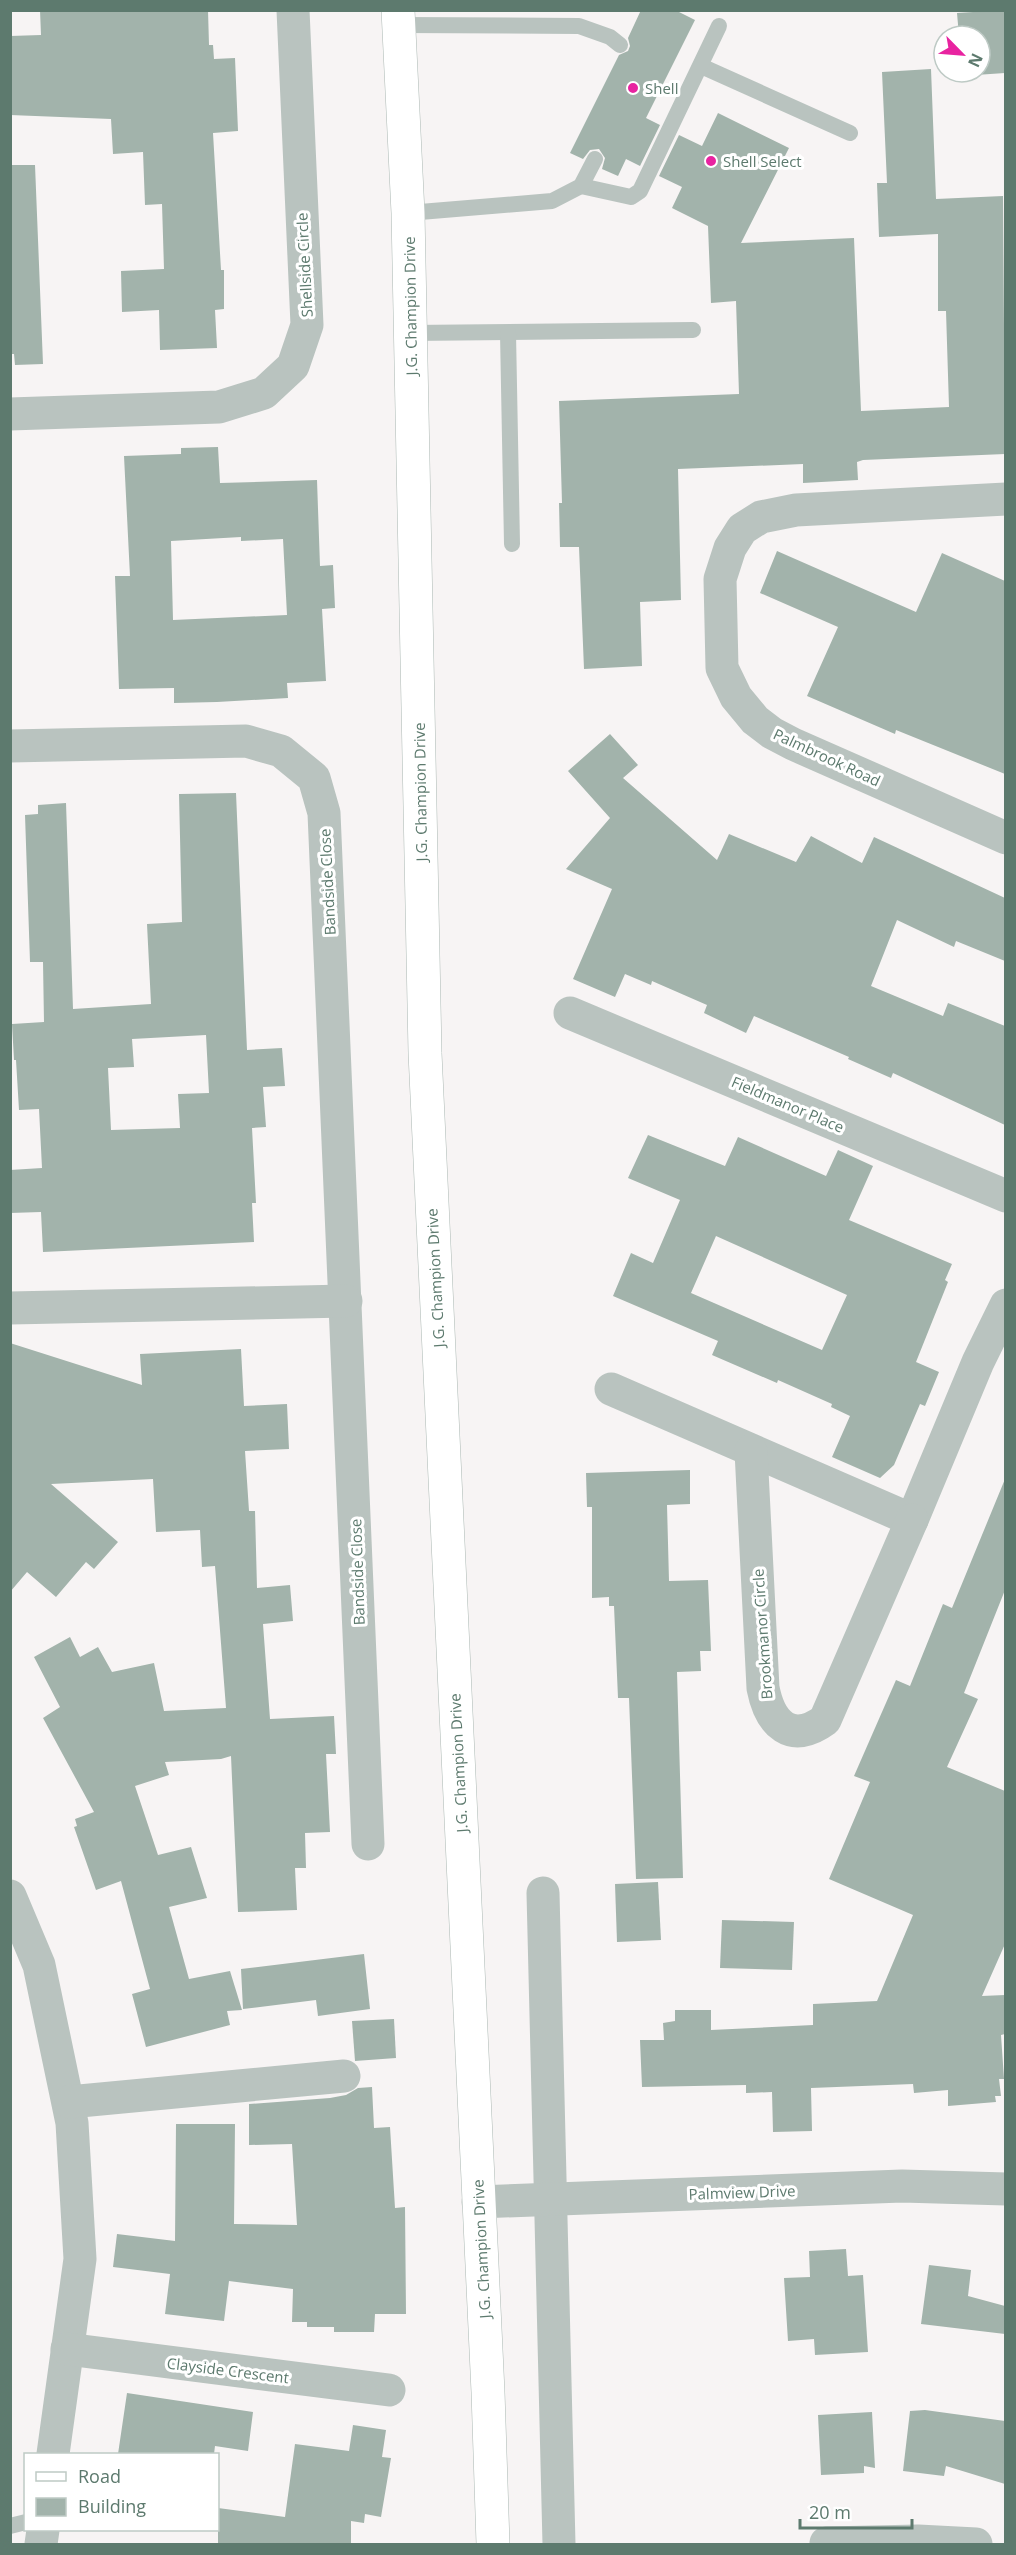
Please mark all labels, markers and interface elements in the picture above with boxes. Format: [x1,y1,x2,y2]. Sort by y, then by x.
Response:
north arrow [932,24,992,84]
text: N [963,50,988,71]
place label: Shell [645,78,678,98]
marker: Shell [626,81,640,95]
place label: Shell Select [723,151,802,171]
marker: Shell Select [704,154,718,168]
street label: Shellside Circle [291,212,317,318]
street label: J.G. Champion Drive [399,236,421,378]
street label: J.G. Champion Drive [409,722,431,864]
street label: Palmbrook Road [770,723,884,791]
street label: Bandside Close [314,828,340,936]
street label: Fieldmanor Place [729,1071,847,1137]
street label: J.G. Champion Drive [421,1208,449,1350]
street label: Bandside Close [345,1518,369,1626]
street label: Brookmanor Circle [747,1568,777,1700]
street label: J.G. Champion Drive [444,1693,472,1835]
street label: J.G. Champion Drive [467,2179,495,2321]
street label: Palmview Drive [688,2180,796,2204]
street label: Clayside Crescent [166,2353,290,2387]
legend [24,2453,219,2531]
text: Road [78,2464,121,2488]
scale bar [800,2492,912,2530]
text: Building [78,2494,146,2518]
text: 20 m [809,2500,851,2524]

